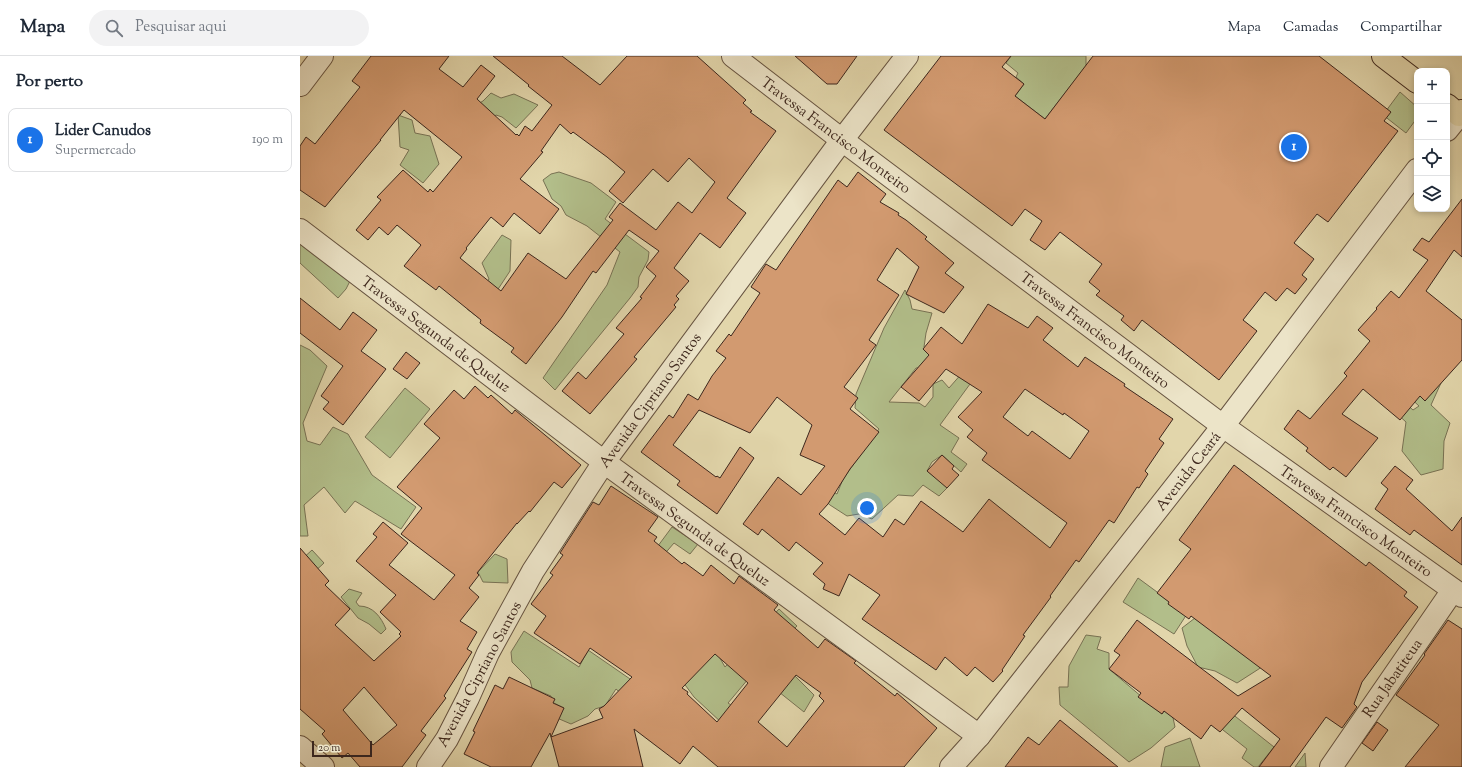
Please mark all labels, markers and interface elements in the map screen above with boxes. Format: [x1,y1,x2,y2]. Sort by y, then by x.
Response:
search box [89,10,369,46]
text: Mapa [20,14,65,41]
icon: search [103,17,125,39]
text: Pesquisar aqui [135,17,226,38]
text: Mapa [1228,18,1261,38]
text: Camadas [1283,18,1338,38]
text: Compartilhar [1360,18,1442,38]
map controls [1414,68,1450,212]
button: + [1414,68,1450,104]
text: Por perto [16,70,83,94]
street label: Travessa Francisco Monteiro [756,73,914,200]
button: − [1414,104,1450,140]
text: Lider Canudos [55,121,151,142]
text: 1 [28,131,32,149]
text: 190 m [252,131,283,149]
pin: 1 [1281,132,1307,162]
button: locate [1414,140,1450,176]
text: Supermercado [55,142,136,160]
button: layers [1414,176,1450,212]
street label: Travessa Francisco Monteiro [1015,268,1173,395]
street label: Travessa Segunda de Queluz [356,272,514,399]
street label: Avenida Cipriano Santos [595,329,708,473]
street label: Avenida Ceará [1152,428,1227,516]
street label: Travessa Francisco Monteiro [1274,461,1436,583]
street label: Travessa Segunda de Queluz [614,468,774,592]
your location [857,498,877,518]
street label: Avenida Cipriano Santos [433,598,528,751]
street label: Rua Jabatiteua [1358,635,1428,723]
scale bar [312,739,372,758]
text: 20 m [318,740,340,756]

